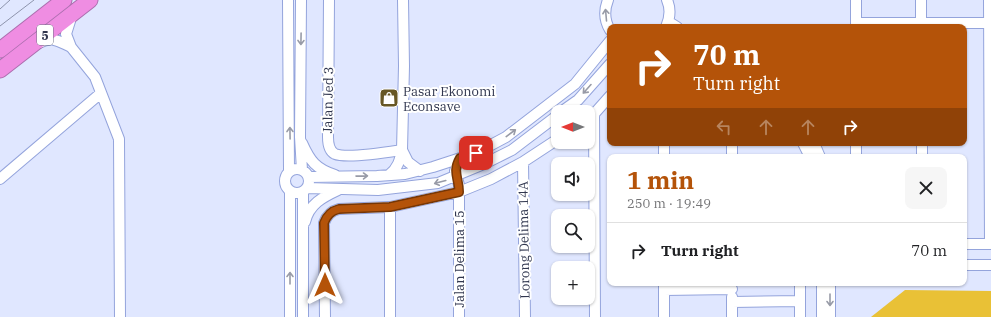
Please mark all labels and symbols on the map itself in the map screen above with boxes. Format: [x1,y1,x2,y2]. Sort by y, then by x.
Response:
one-way arrow [602,9,610,22]
road number: 5 [37,25,53,45]
one-way arrow [297,32,305,45]
street label: Jalan Jed 3 [319,66,337,134]
place label: Pasar Ekonomi Econsave [403,83,495,115]
one-way arrow [583,84,592,95]
shop icon: Pasar Ekonomi Econsave [378,87,400,109]
north arrow [551,105,595,149]
one-way arrow [286,127,293,140]
one-way arrow [506,129,517,137]
pin [459,136,493,170]
one-way arrow [355,172,368,180]
one-way arrow [434,178,447,186]
street label: Lorong Delima 14A [514,181,534,299]
street label: Jalan Delima 15 [451,210,468,308]
position arrow [304,264,346,306]
one-way arrow [286,272,294,285]
one-way arrow [826,293,834,306]

